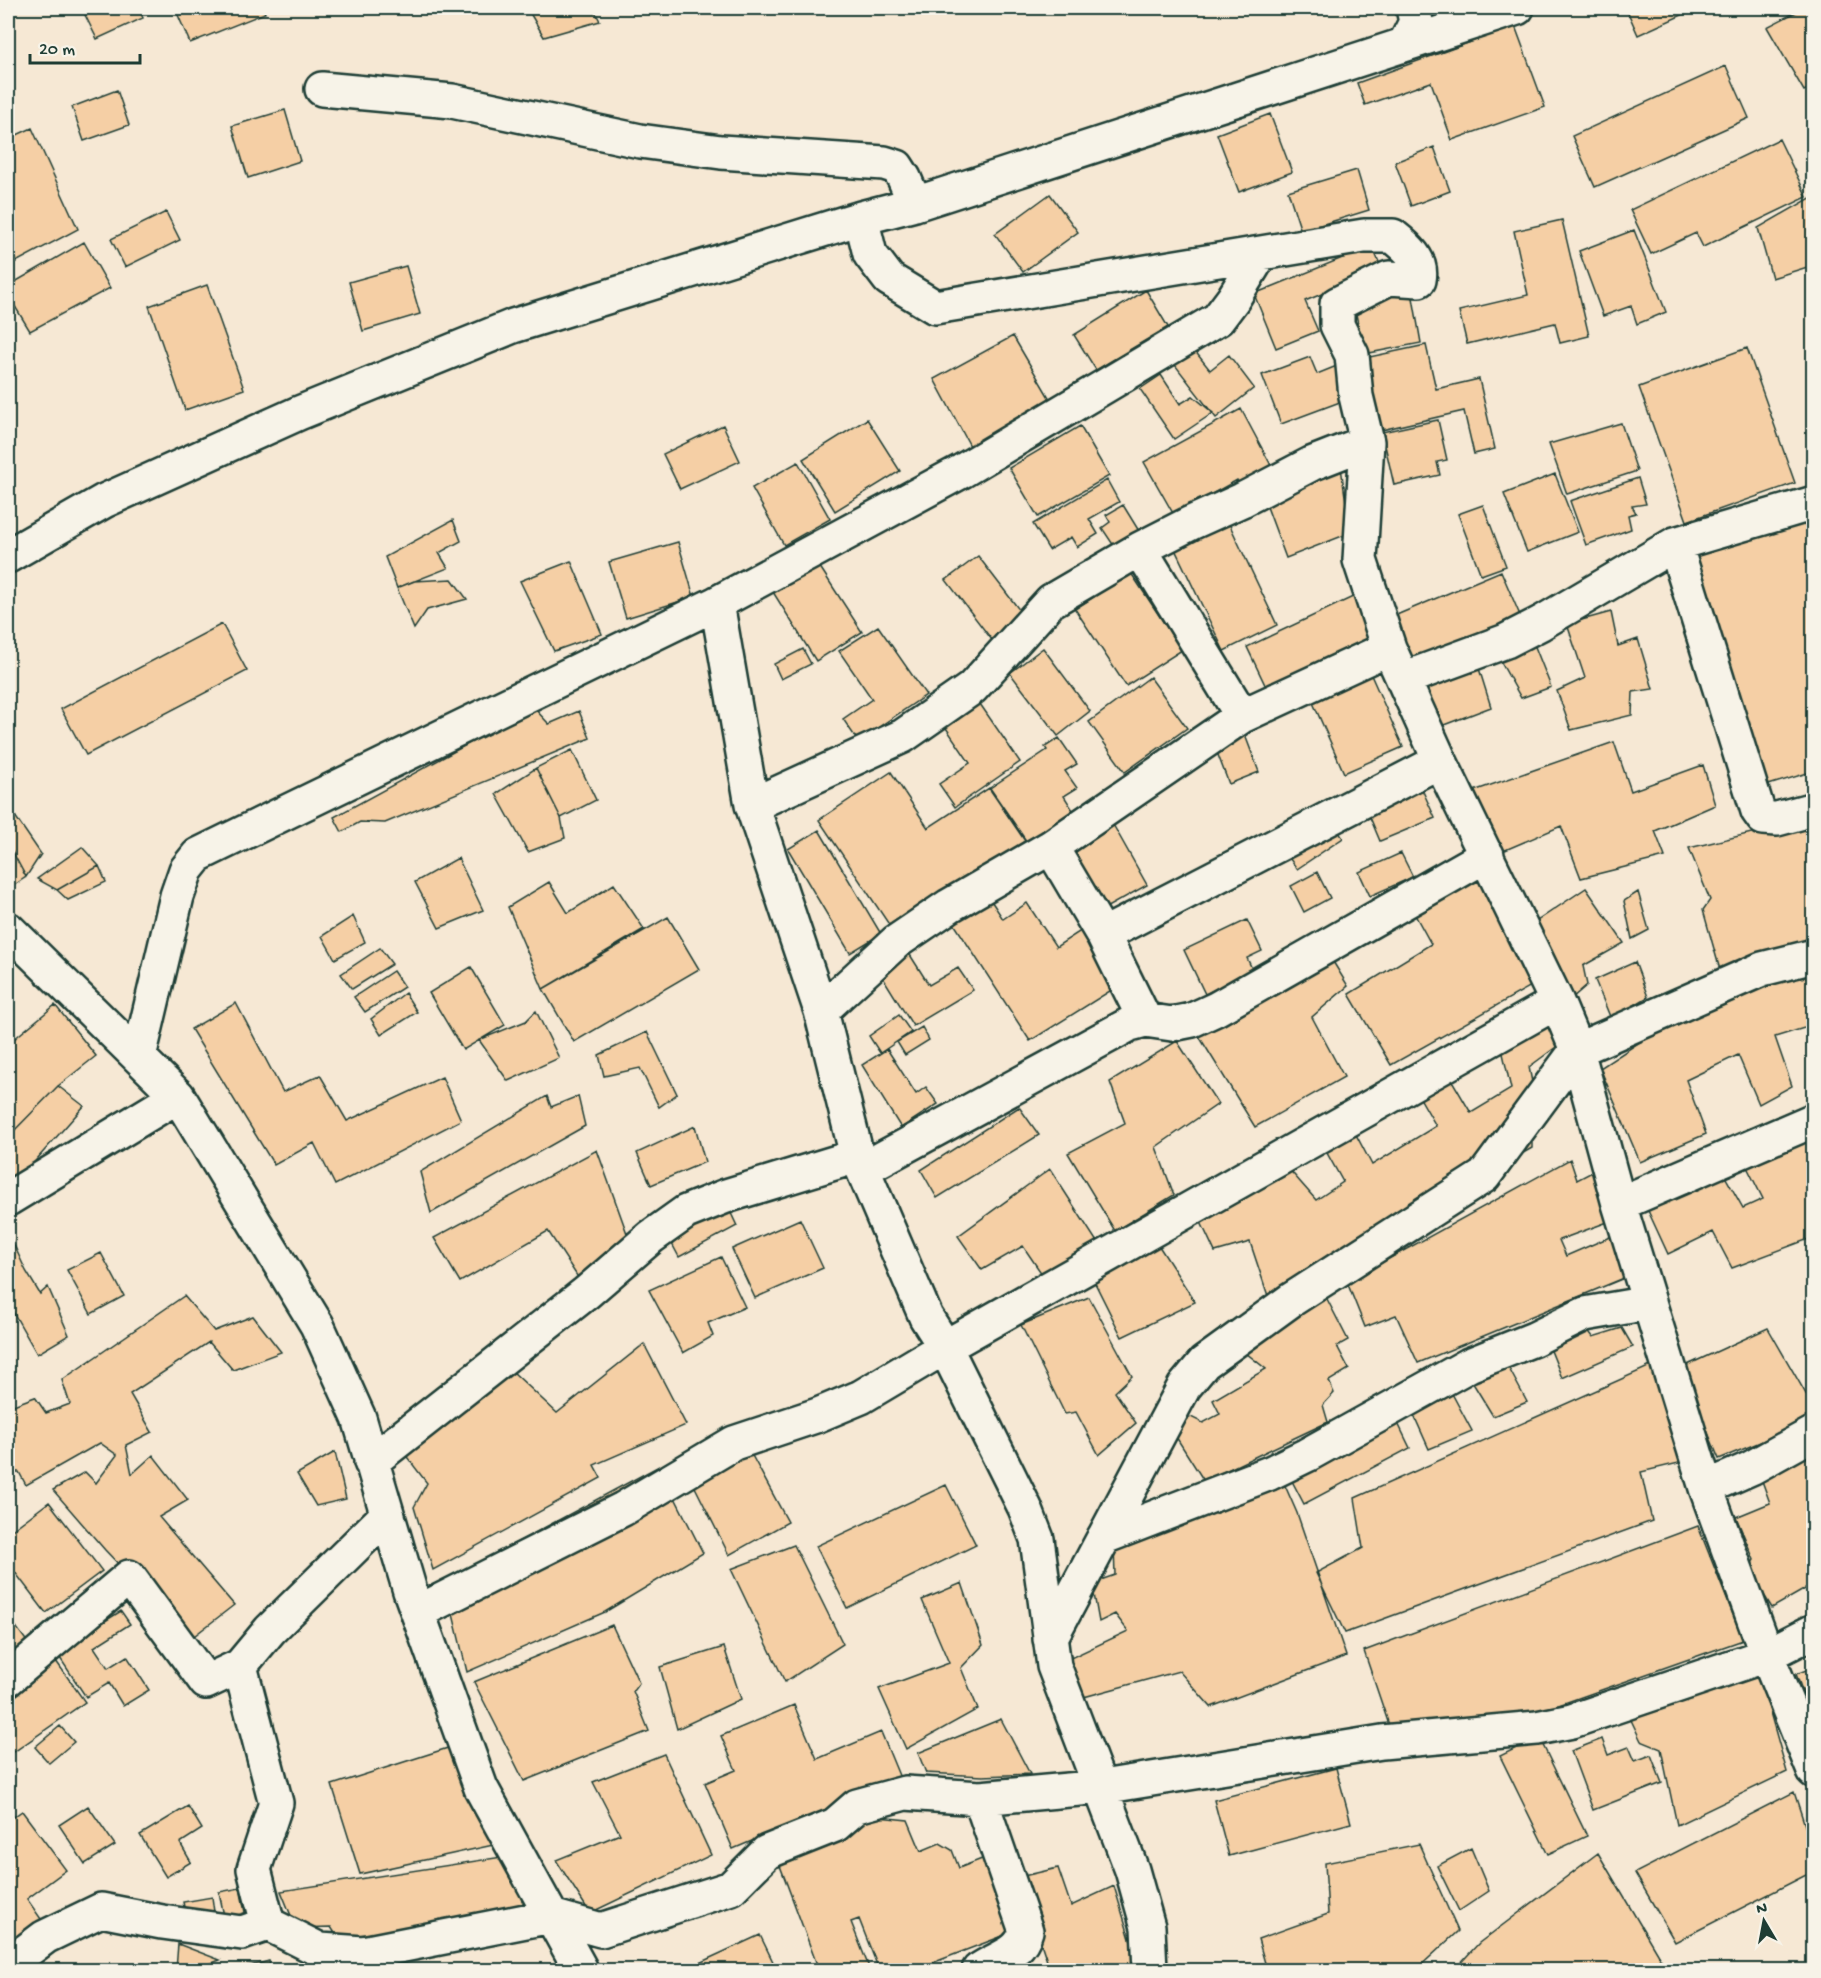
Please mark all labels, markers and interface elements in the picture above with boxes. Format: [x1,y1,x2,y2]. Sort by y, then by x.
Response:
scale bar [30,27,140,65]
text: 20 m [39,40,75,61]
north arrow [1734,1891,1794,1951]
text: N [1755,1899,1769,1920]

